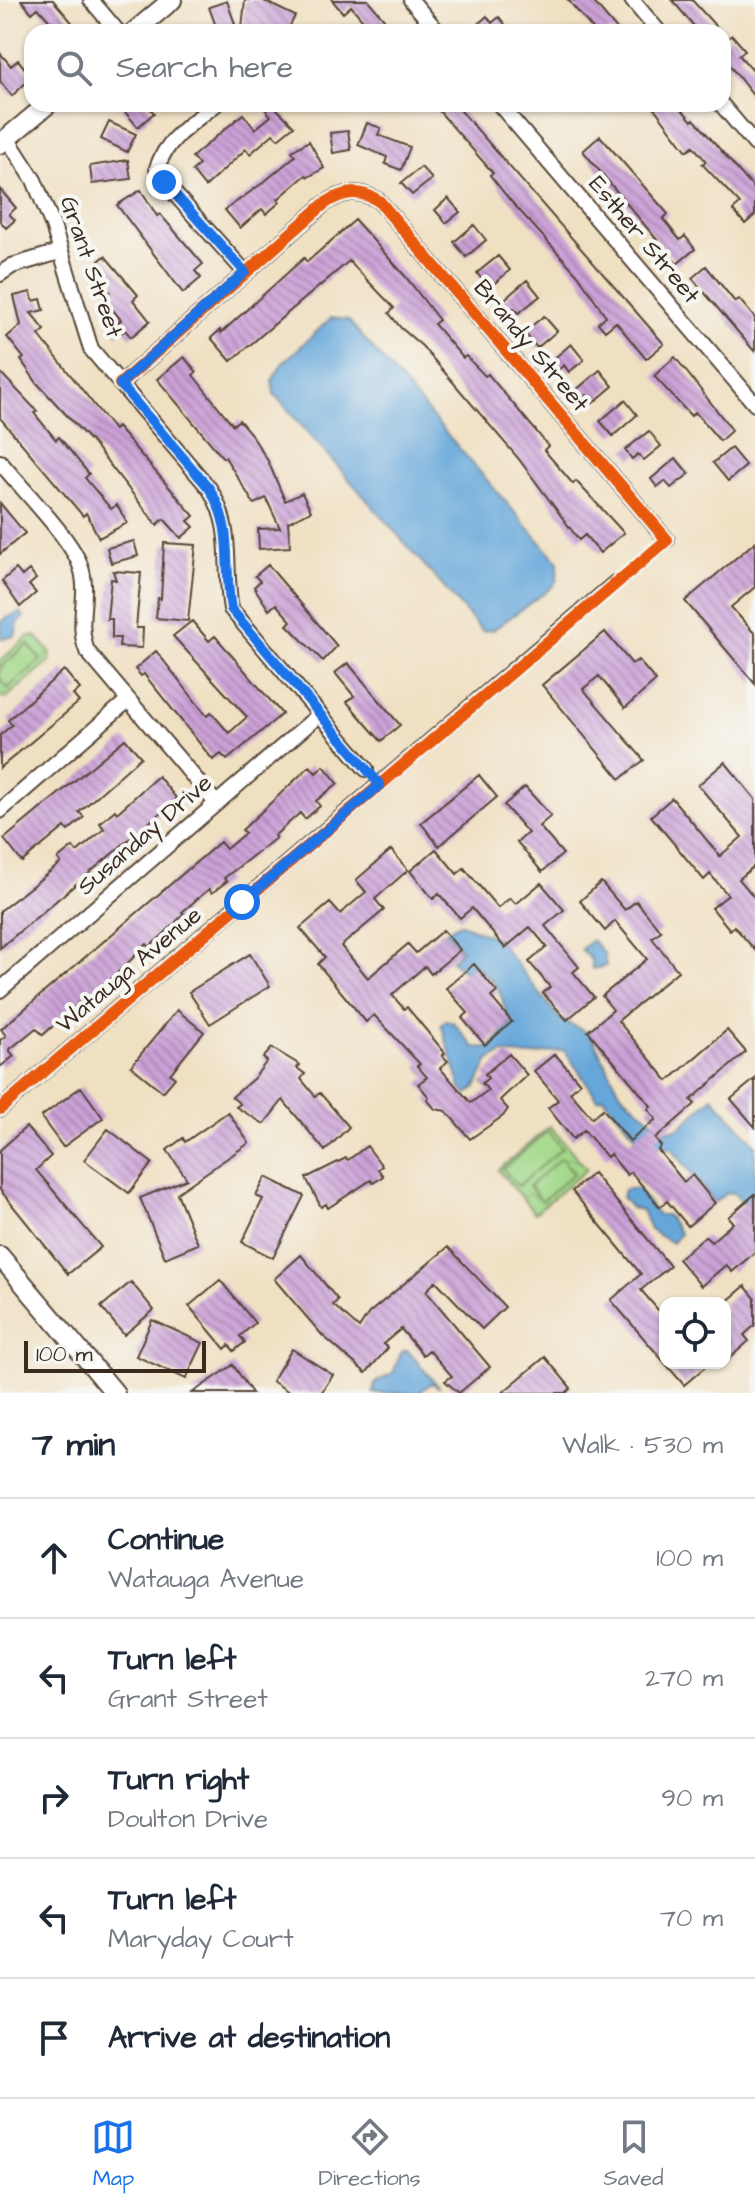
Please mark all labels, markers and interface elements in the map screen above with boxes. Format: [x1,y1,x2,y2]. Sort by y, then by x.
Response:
search box [24,24,731,112]
icon: search [52,46,96,90]
text: Search here [116,47,293,89]
route end [146,164,182,200]
street label: Esther Street [580,169,708,312]
street label: Grant Street [51,192,131,343]
street label: Brandy Street [465,272,597,420]
street label: Susanday Drive [70,767,221,904]
route start [224,884,260,920]
street label: Watauga Avenue [49,899,210,1042]
map controls [659,1297,731,1369]
button: locate [659,1297,731,1369]
scale bar [24,1337,206,1373]
text: 100 m [36,1339,93,1370]
text: 7 min [32,1421,115,1469]
text: Walk · 530 m [562,1427,723,1463]
text: Continue [108,1519,224,1561]
icon: ahead [32,1536,76,1580]
text: 100 m [656,1540,723,1576]
text: Watauga Avenue [108,1561,304,1597]
text: Turn left [108,1639,236,1681]
icon: left [32,1656,76,1700]
text: 270 m [645,1660,723,1696]
text: Grant Street [108,1681,268,1717]
text: Turn right [108,1759,249,1801]
icon: right [32,1776,76,1820]
text: 90 m [661,1780,723,1816]
text: Doulton Drive [108,1801,268,1837]
text: Turn left [108,1879,236,1921]
icon: left [32,1896,76,1940]
text: 70 m [660,1900,723,1936]
text: Maryday Court [108,1921,294,1957]
icon: arrive [32,2016,76,2060]
text: Arrive at destination [108,2017,390,2059]
tab: Map [91,2115,135,2194]
tab: Directions [318,2115,421,2194]
tab: Saved [604,2115,664,2194]

